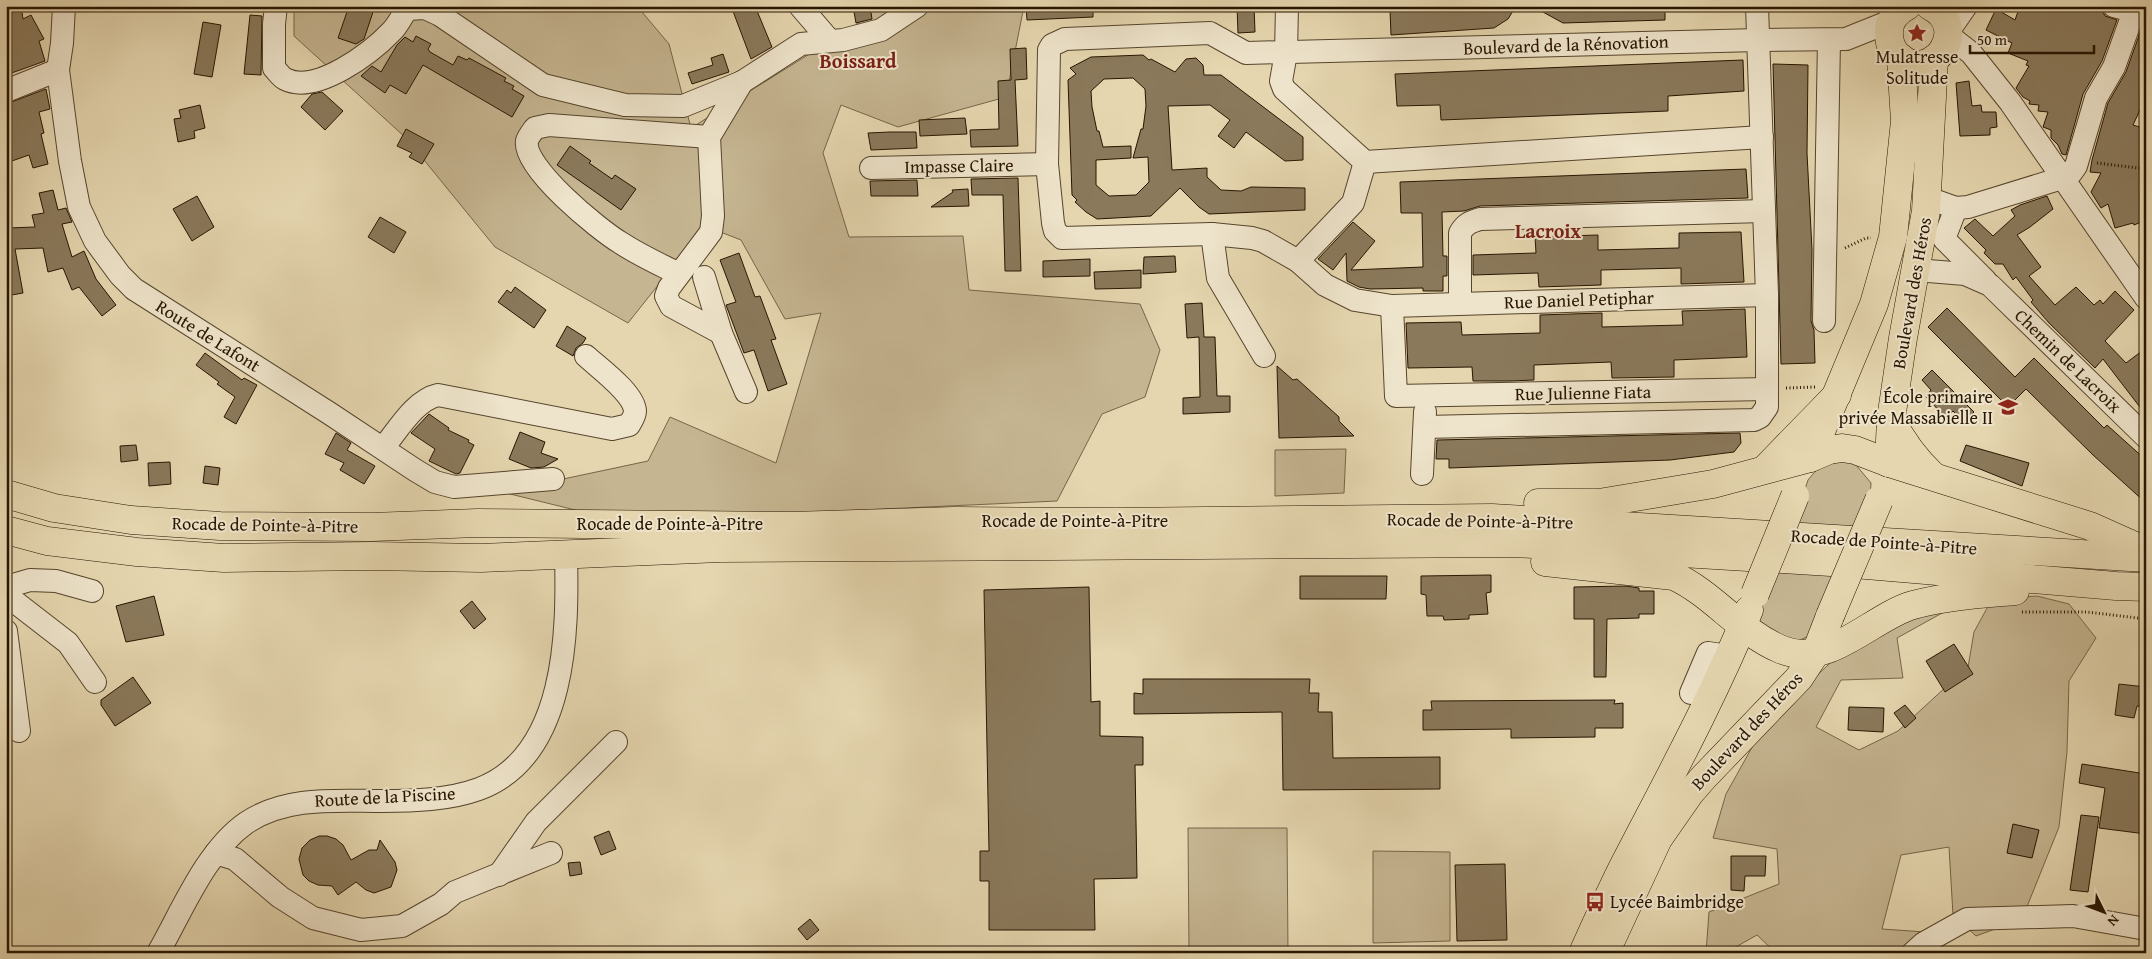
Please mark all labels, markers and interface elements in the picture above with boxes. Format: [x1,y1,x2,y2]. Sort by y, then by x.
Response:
place icon: Mulatresse Solitude [1906,22,1928,44]
scale bar [1970,22,2093,54]
street label: Boulevard de la Rénovation [1463,27,1669,62]
text: 50 m [1977,29,2008,50]
place label: Mulatresse Solitude [1876,43,1958,91]
district label: Boissard [819,46,897,75]
street label: Impasse Claire [904,151,1014,180]
street label: Boulevard des Héros [1885,215,1938,371]
district label: Lacroix [1515,216,1582,245]
street label: Rue Daniel Petiphar [1504,283,1655,316]
street label: Route de Lafont [151,293,266,379]
street label: Chemin de Lacroix [2009,302,2129,420]
street label: Rue Julienne Fiata [1515,378,1652,407]
place label: École primaire privée Massabielle II [1839,383,1993,431]
school or university icon: École primaire privée Massabielle II [1997,396,2019,418]
street label: Rocade de Pointe-à-Pitre [1387,505,1573,536]
street label: Rocade de Pointe-à-Pitre [982,507,1168,534]
street label: Rocade de Pointe-à-Pitre [172,509,358,540]
street label: Rocade de Pointe-à-Pitre [577,510,763,537]
street label: Rocade de Pointe-à-Pitre [1790,522,1978,561]
street label: Boulevard des Héros [1684,665,1809,796]
street label: Route de la Piscine [314,779,456,814]
north arrow [2080,886,2130,936]
place label: Lycée Baimbridge [1610,888,1744,915]
bus stop icon: Lycée Baimbridge [1584,891,1606,913]
text: N [2103,911,2124,931]

